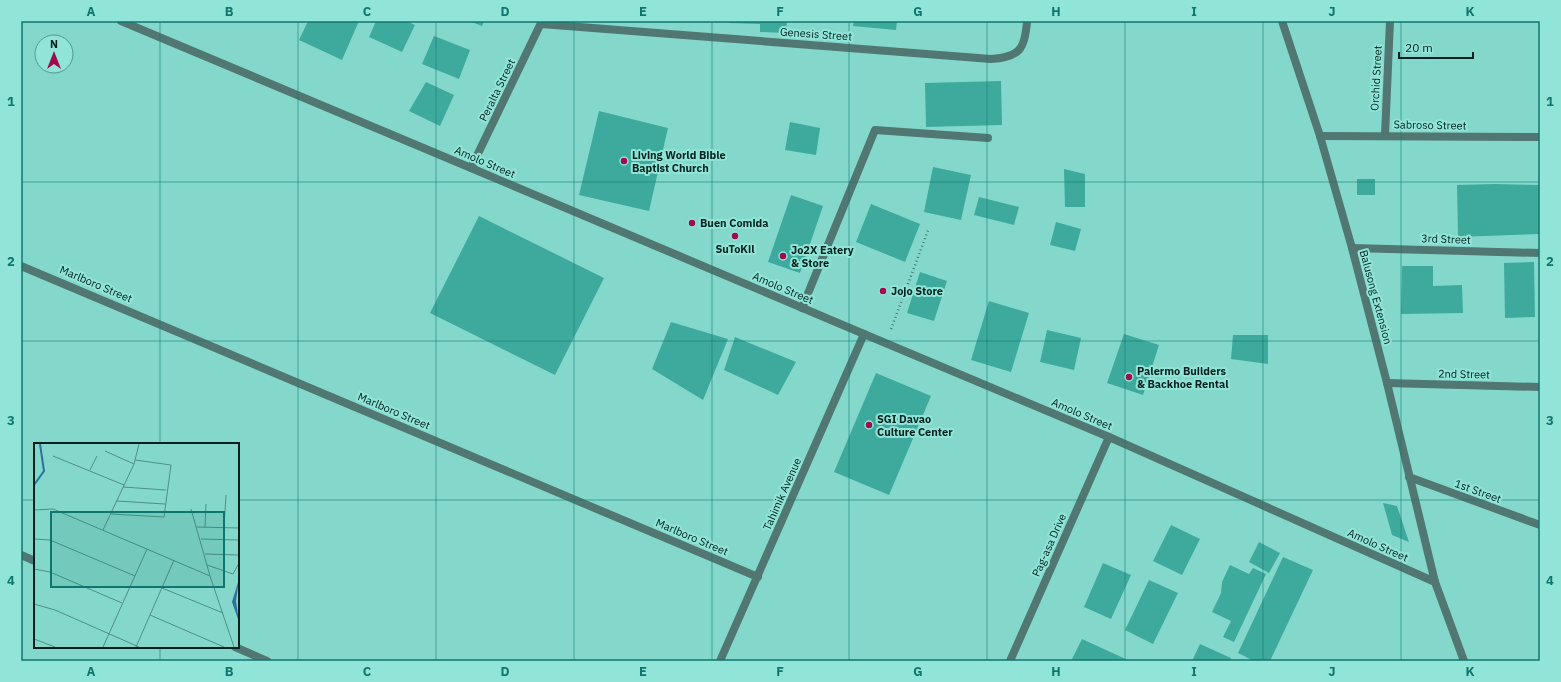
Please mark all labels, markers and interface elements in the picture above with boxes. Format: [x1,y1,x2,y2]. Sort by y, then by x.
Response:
text: A [87,3,96,20]
text: B [225,3,234,20]
text: C [363,3,372,20]
text: D [500,3,510,20]
text: E [639,3,647,20]
text: F [776,3,784,20]
text: G [913,3,923,20]
text: H [1051,3,1061,20]
text: I [1191,3,1197,20]
text: J [1328,3,1336,20]
text: K [1465,3,1475,20]
street label: Genesis Street [779,24,853,44]
north arrow [34,34,74,74]
scale bar [1399,34,1473,60]
text: N [50,37,58,51]
text: 20 m [1405,40,1433,55]
street label: Orchid Street [1367,45,1385,111]
street label: Peralta Street [476,56,518,124]
text: 1 [7,93,15,110]
text: 1 [1546,93,1554,110]
street label: Sabroso Street [1393,117,1467,133]
street label: Amolo Street [452,143,518,181]
place label: Living World Bible Baptist Church [632,148,726,175]
marker: Living World Bible Baptist Church [619,156,629,166]
place label: Buen Comida [700,216,769,230]
marker: Buen Comida [687,218,697,228]
marker: SuToKil [730,231,740,241]
street label: 3rd Street [1421,231,1471,247]
place label: SuToKil [716,242,755,256]
place label: Jo2X Eatery & Store [791,243,854,270]
street label: Balusong Extension [1357,248,1395,346]
marker: Jo2X Eatery & Store [778,251,788,261]
text: 2 [7,253,15,270]
text: 2 [1546,253,1554,270]
street label: Marlboro Street [58,262,134,306]
street label: Amolo Street [750,269,816,307]
place label: Jojo Store [891,284,943,298]
marker: Jojo Store [878,286,888,296]
place label: Palermo Builders & Backhoe Rental [1137,364,1229,391]
street label: 2nd Street [1438,367,1490,381]
marker: Palermo Builders & Backhoe Rental [1124,372,1134,382]
street label: Marlboro Street [356,389,432,433]
street label: Amolo Street [1049,395,1115,433]
text: 3 [7,412,15,429]
place label: SGI Davao Culture Center [877,412,953,439]
text: 3 [1546,412,1554,429]
marker: SGI Davao Culture Center [864,420,874,430]
inset map [34,443,239,648]
street label: Tahimik Avenue [760,456,804,532]
street label: 1st Street [1453,476,1503,506]
street label: Pag-asa Drive [1029,511,1069,579]
street label: Marlboro Street [654,515,730,559]
street label: Amolo Street [1346,525,1411,565]
text: 4 [7,572,15,589]
text: 4 [1546,572,1554,589]
text: A [87,663,96,680]
text: B [225,663,234,680]
text: C [363,663,372,680]
text: D [500,663,510,680]
text: E [639,663,647,680]
text: F [776,663,784,680]
text: G [913,663,923,680]
text: H [1051,663,1061,680]
text: I [1191,663,1197,680]
text: J [1328,663,1336,680]
text: K [1465,663,1475,680]

